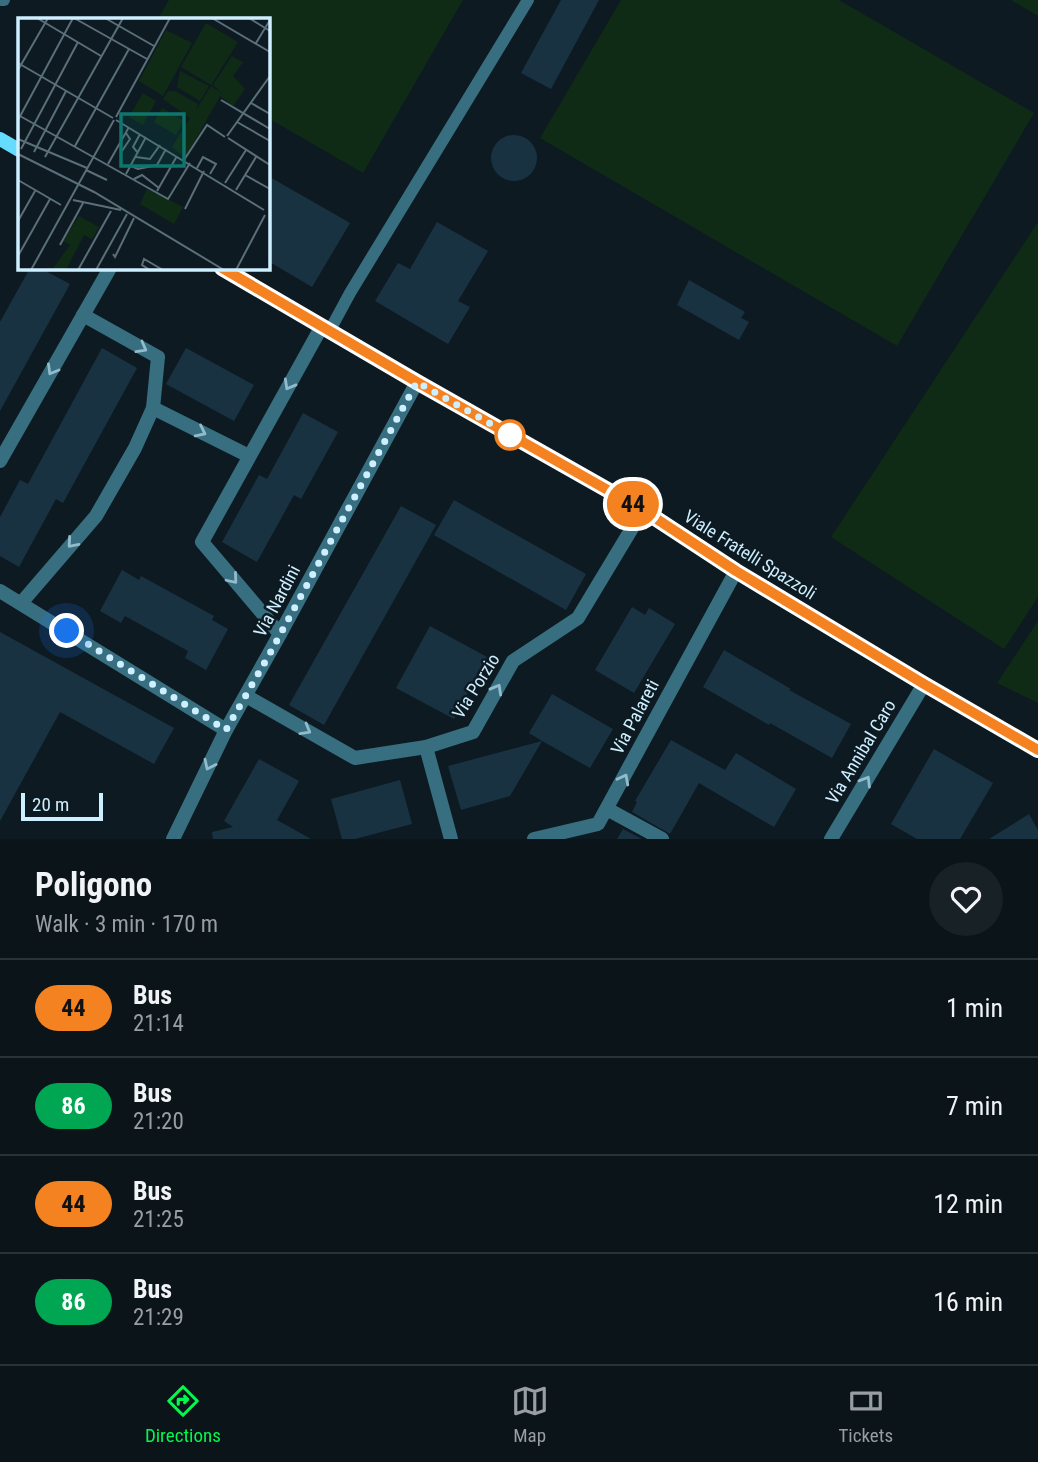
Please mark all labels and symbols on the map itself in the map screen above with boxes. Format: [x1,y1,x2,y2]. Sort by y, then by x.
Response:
inset map [18,18,270,270]
one-way arrow [135,340,148,353]
one-way arrow [47,362,60,375]
one-way arrow [284,378,297,391]
unlabelled marker [495,420,525,450]
one-way arrow [194,424,206,438]
line badge: 44 [602,481,664,527]
street label: Viale Fratelli Spazzoli [680,505,820,604]
one-way arrow [68,535,80,548]
street label: Via Nardini [249,561,304,640]
one-way arrow [225,570,237,583]
your location [49,613,84,648]
street label: Via Porzio [447,649,504,722]
street label: Via Palareti [606,676,663,758]
one-way arrow [489,684,502,696]
street label: Via Annibal Caro [821,696,900,808]
one-way arrow [298,722,311,735]
one-way arrow [203,758,217,770]
one-way arrow [616,774,629,786]
one-way arrow [857,775,870,788]
scale bar [21,790,103,822]

